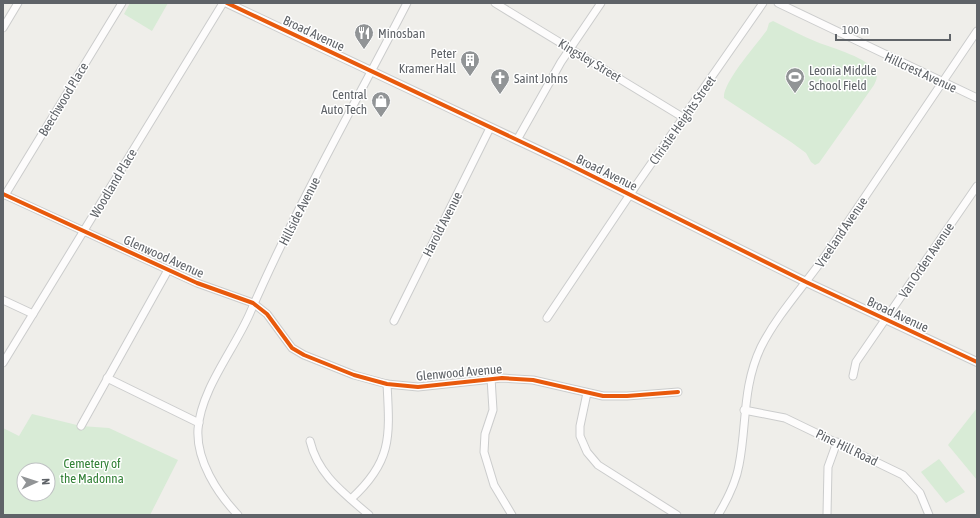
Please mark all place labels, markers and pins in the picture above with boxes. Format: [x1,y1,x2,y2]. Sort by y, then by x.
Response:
restaurant icon: Minosban [353,22,375,50]
place label: Minosban [378,26,425,41]
place label: Peter Kramer Hall [399,46,457,76]
building icon: Peter Kramer Hall [459,49,481,77]
place label: Leonia Middle School Field [809,63,876,93]
sports icon: Leonia Middle School Field [784,66,806,94]
church icon: Saint Johns [489,67,511,95]
place label: Saint Johns [514,71,568,86]
place label: Central Auto Tech [321,87,368,117]
shop icon: Central Auto Tech [370,90,392,118]

